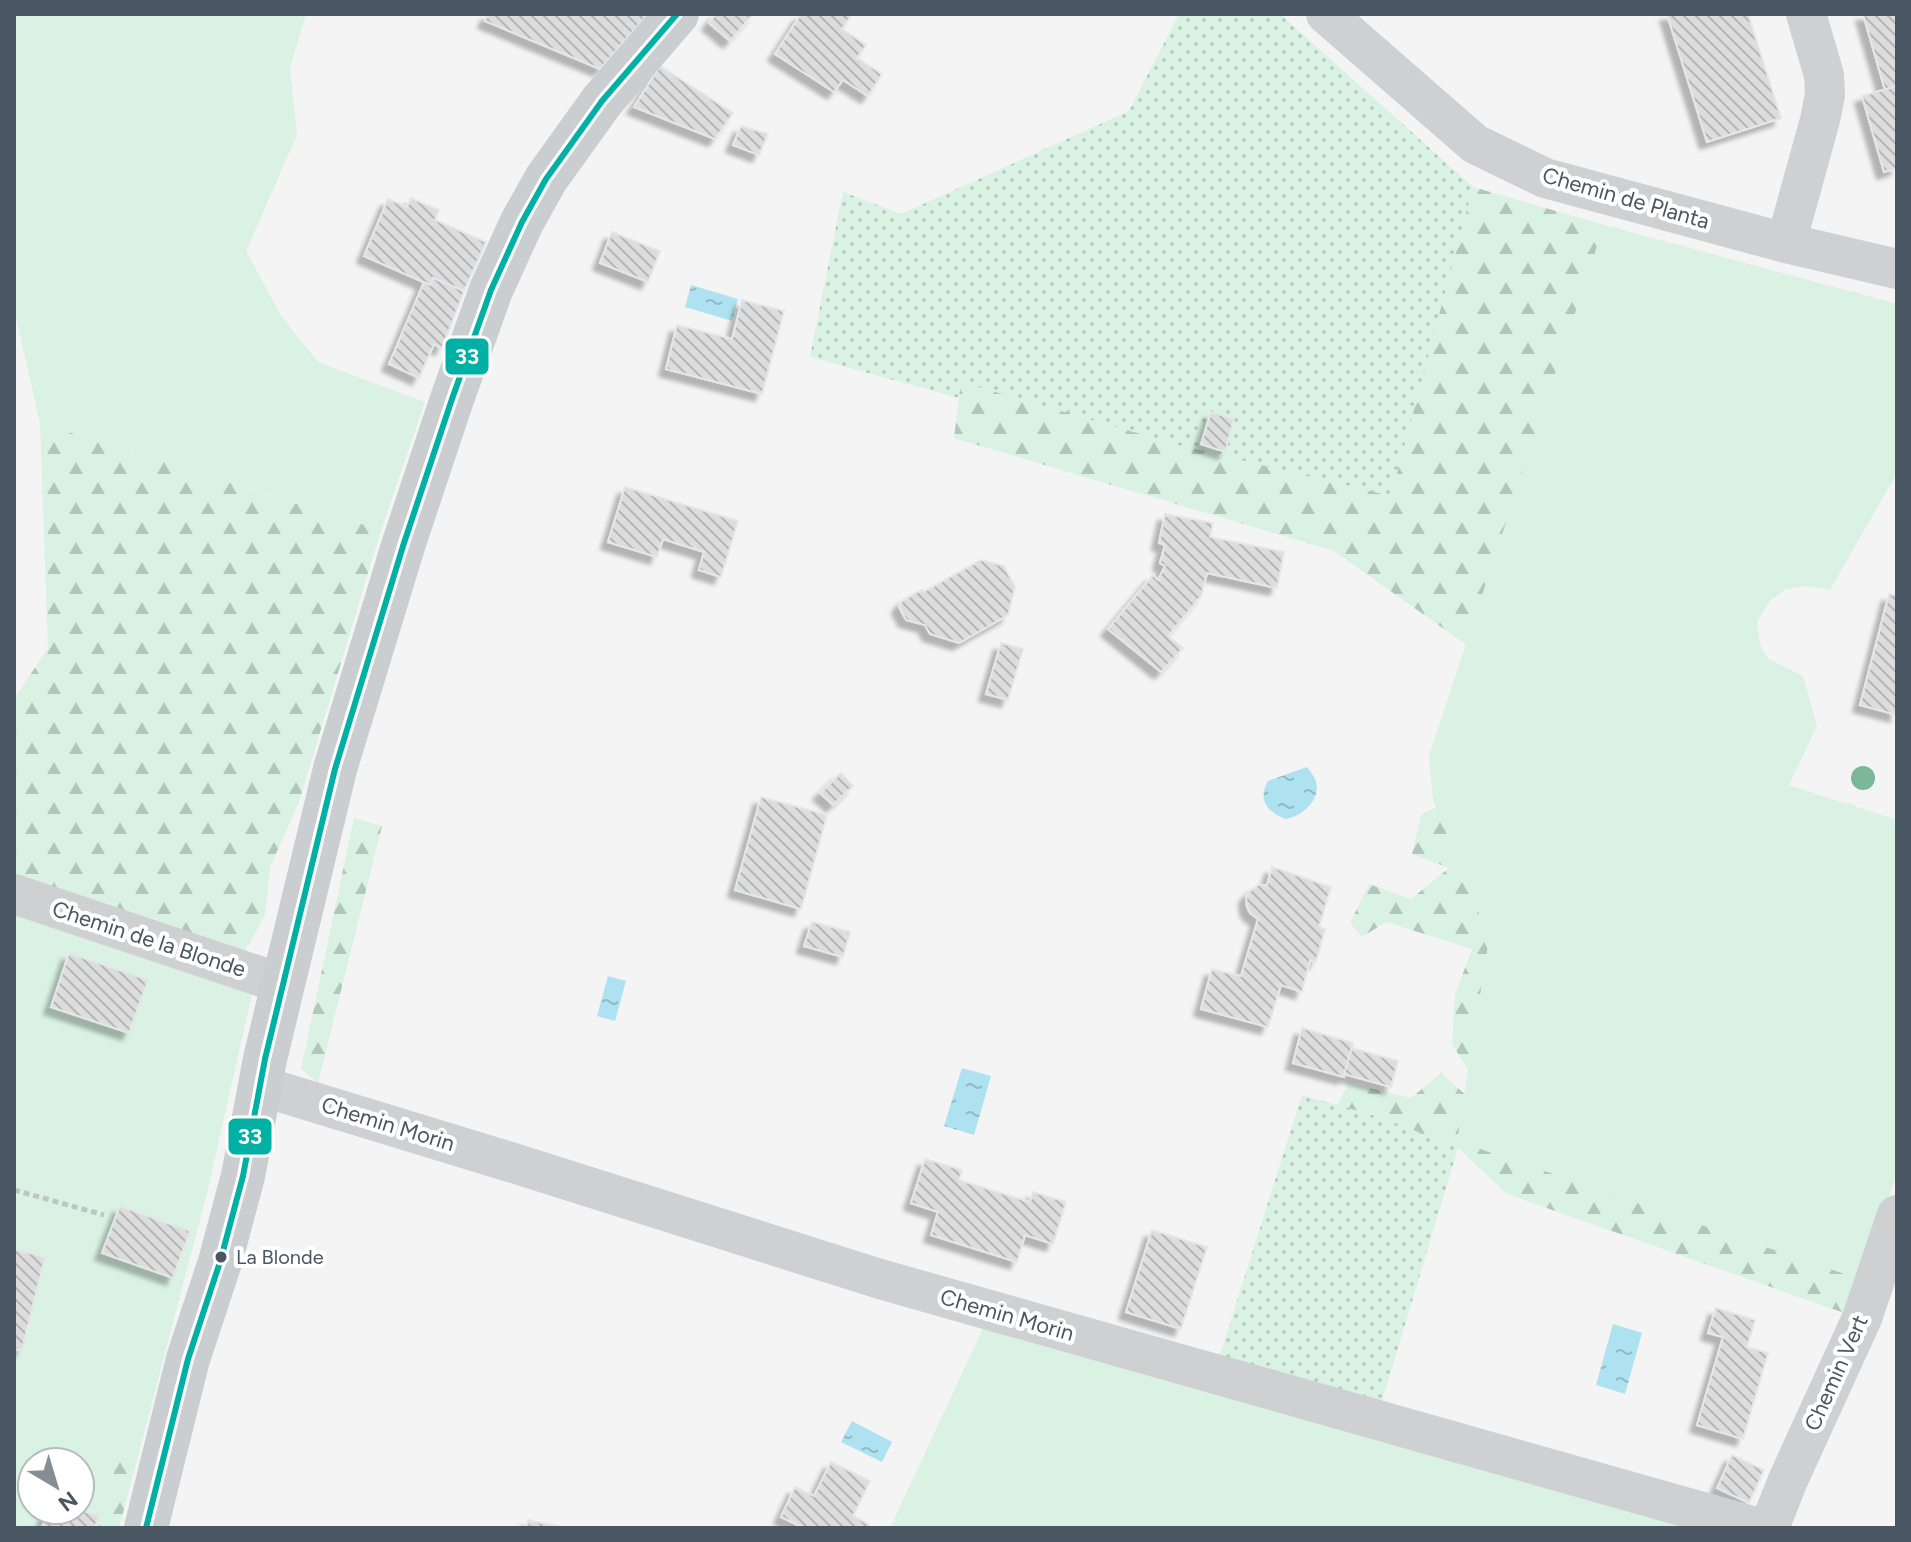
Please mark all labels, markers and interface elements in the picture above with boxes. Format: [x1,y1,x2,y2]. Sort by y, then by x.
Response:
street label: Chemin de Planta [1539,161,1713,235]
line badge: 33 [444,337,490,376]
text: 33 [455,343,479,370]
street label: Chemin de la Blonde [49,895,249,983]
street label: Chemin Morin [318,1091,458,1157]
line badge: 33 [227,1117,273,1156]
text: 33 [238,1123,262,1150]
place label: La Blonde [236,1245,324,1269]
marker: La Blonde [213,1249,229,1265]
street label: Chemin Morin [937,1283,1077,1347]
street label: Chemin Vert [1798,1311,1874,1435]
north arrow [16,1446,96,1526]
text: N [53,1485,83,1517]

